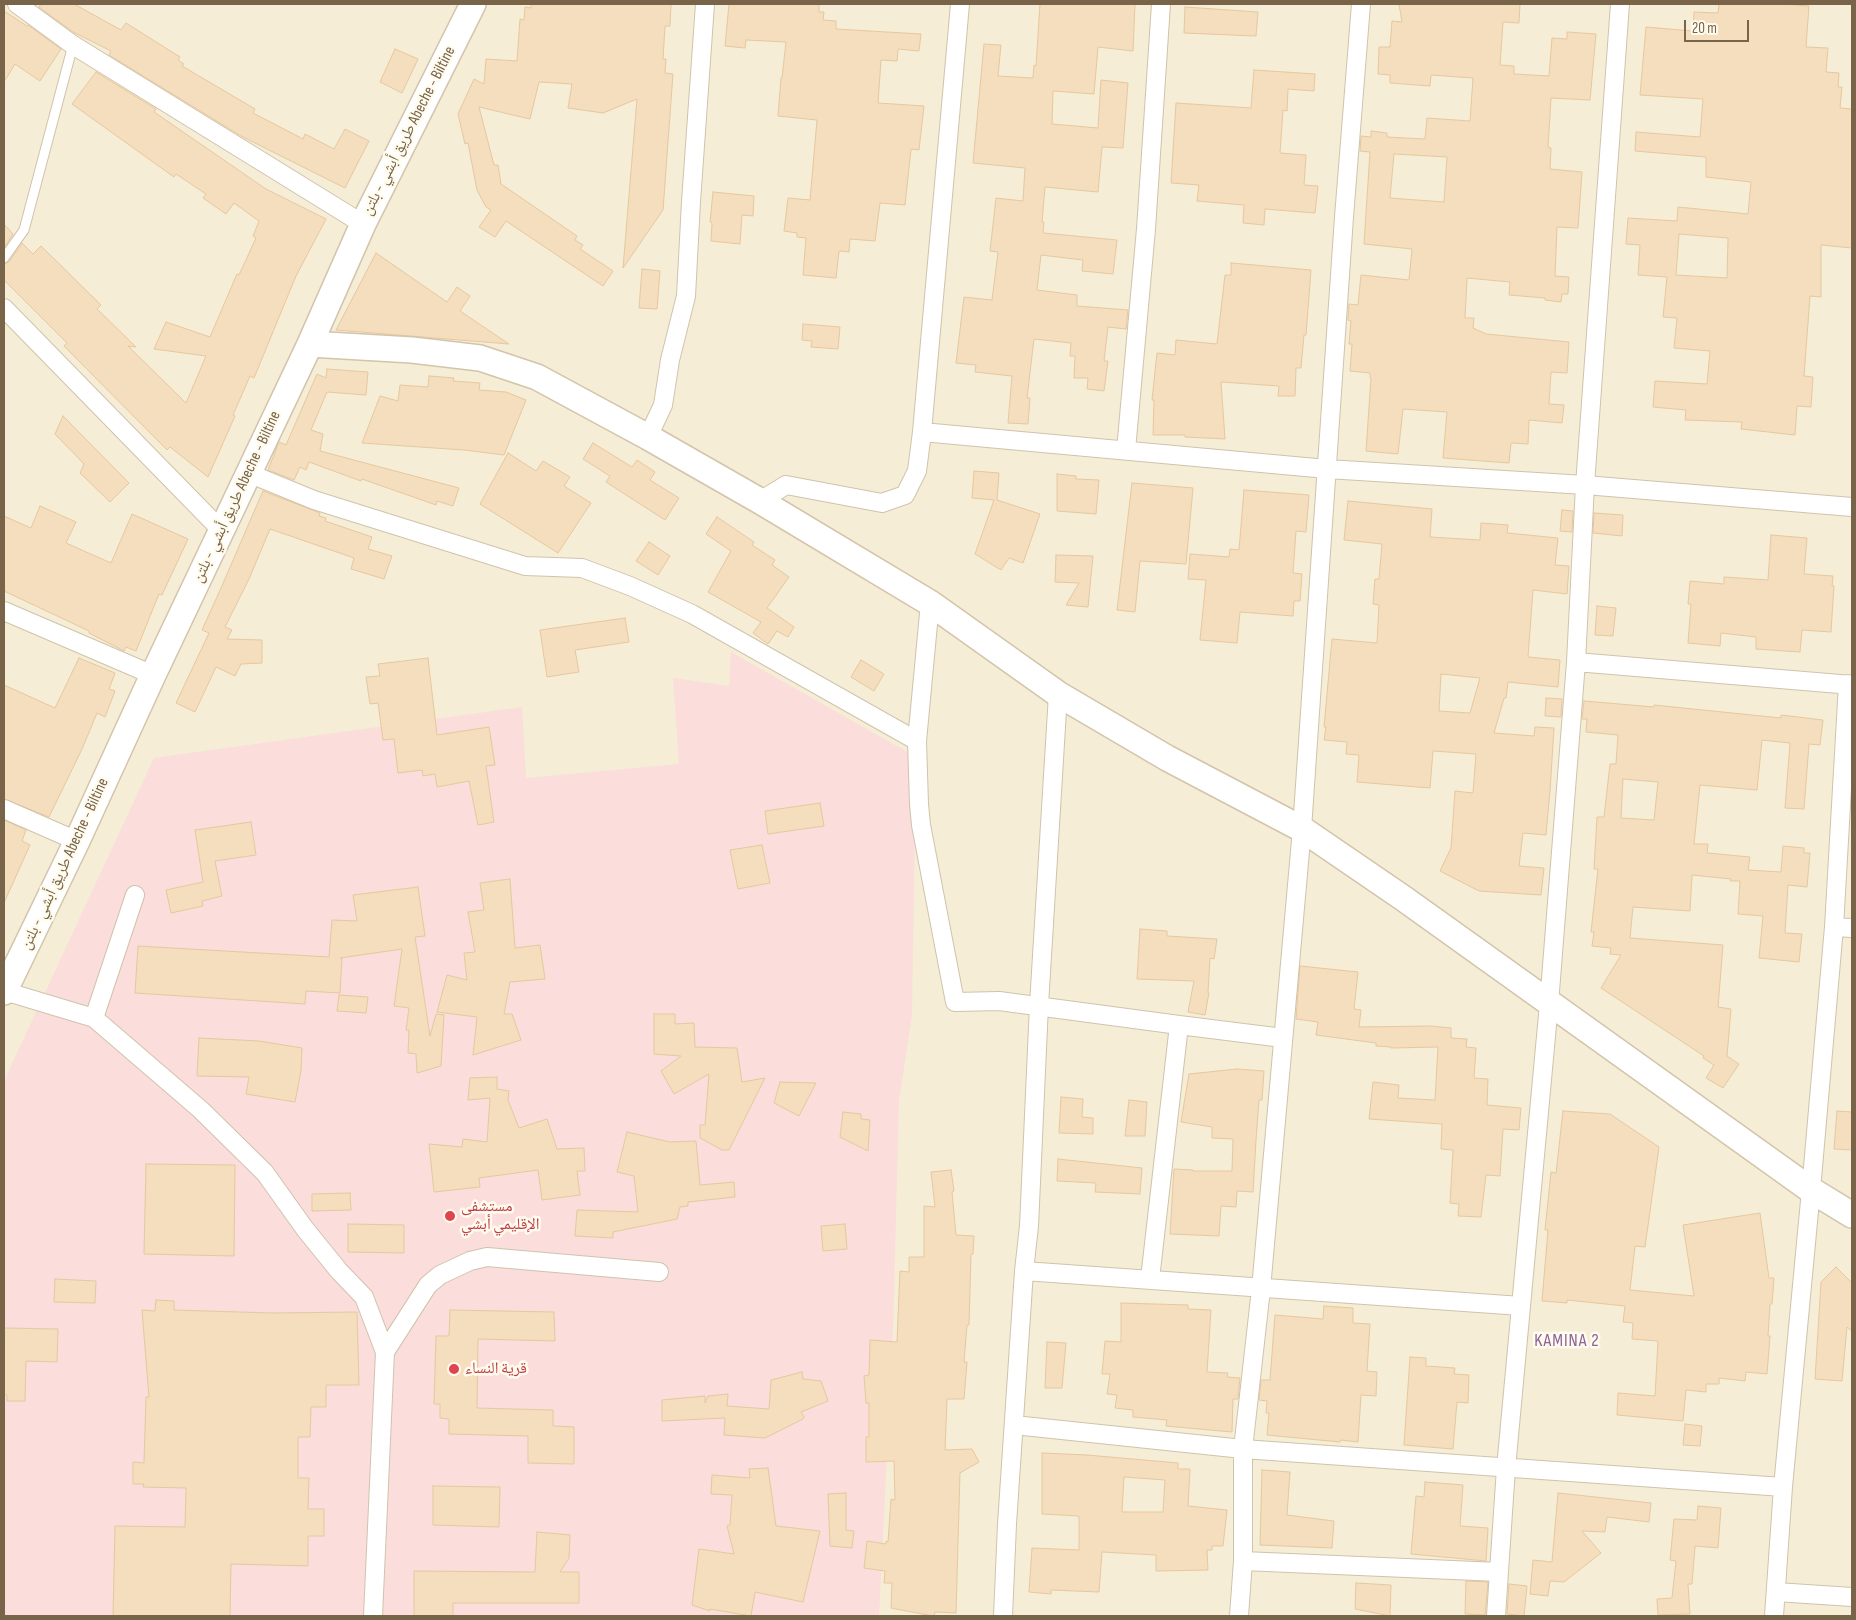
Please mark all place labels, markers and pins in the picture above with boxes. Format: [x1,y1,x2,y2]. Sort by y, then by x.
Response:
place label: مستشفى الإقليمي أبشي [461,1197,539,1235]
marker: مستشفى الإقليمي أبشي [443,1209,457,1223]
place label: قرية النساء [465,1359,527,1379]
marker: قرية النساء [447,1362,461,1376]

